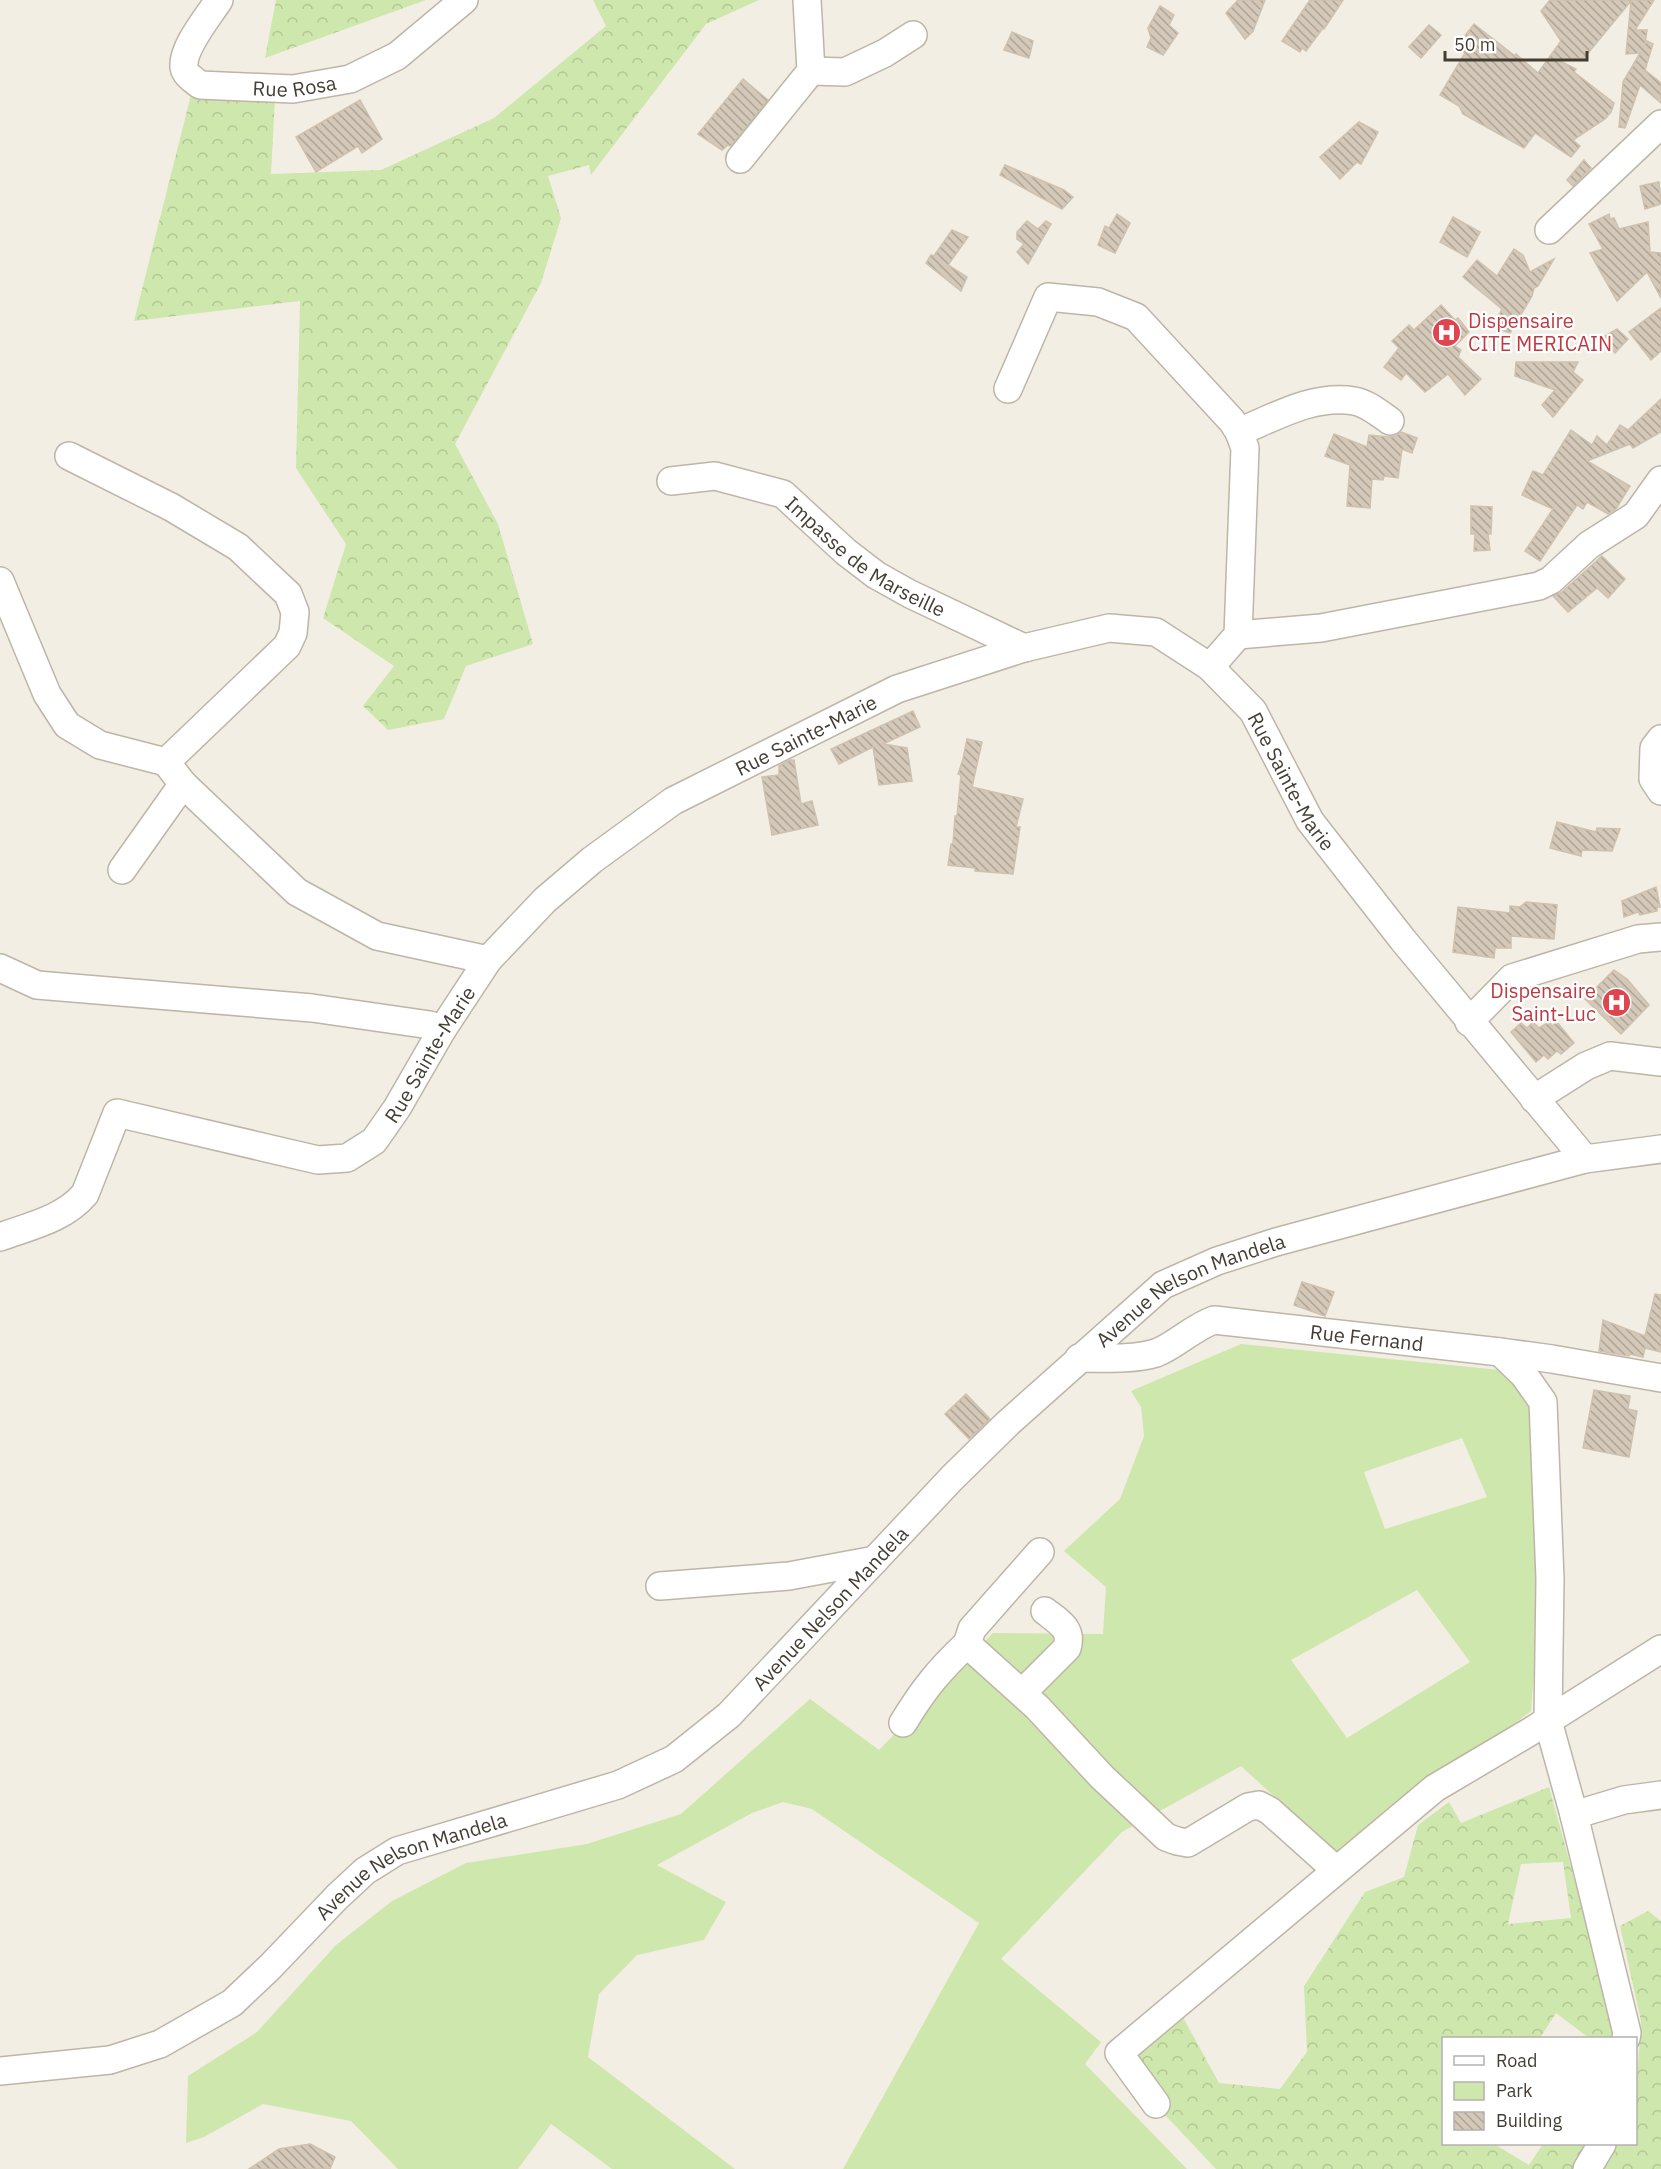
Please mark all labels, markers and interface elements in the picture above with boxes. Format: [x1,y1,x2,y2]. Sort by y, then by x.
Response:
scale bar [1445,24,1588,62]
text: 50 m [1454,33,1496,56]
street label: Rue Rosa [252,68,339,102]
place label: Dispensaire CITE MERICAIN [1468,307,1612,357]
hospital icon: Dispensaire CITE MERICAIN [1431,316,1463,348]
street label: Impasse de Marseille [780,490,950,622]
street label: Rue Sainte-Marie [730,688,881,781]
street label: Rue Sainte-Marie [1242,707,1341,856]
place label: Dispensaire Saint-Luc [1490,977,1596,1027]
street label: Rue Sainte-Marie [378,981,481,1128]
hospital icon: Dispensaire Saint-Luc [1601,986,1633,1018]
street label: Avenue Nelson Mandela [1089,1227,1288,1353]
street label: Rue Fernand [1309,1317,1425,1357]
street label: Avenue Nelson Mandela [746,1520,914,1696]
street label: Avenue Nelson Mandela [309,1805,510,1925]
legend [1442,2037,1637,2145]
text: Road [1496,2049,1537,2072]
text: Park [1496,2079,1533,2102]
text: Building [1496,2109,1563,2132]

